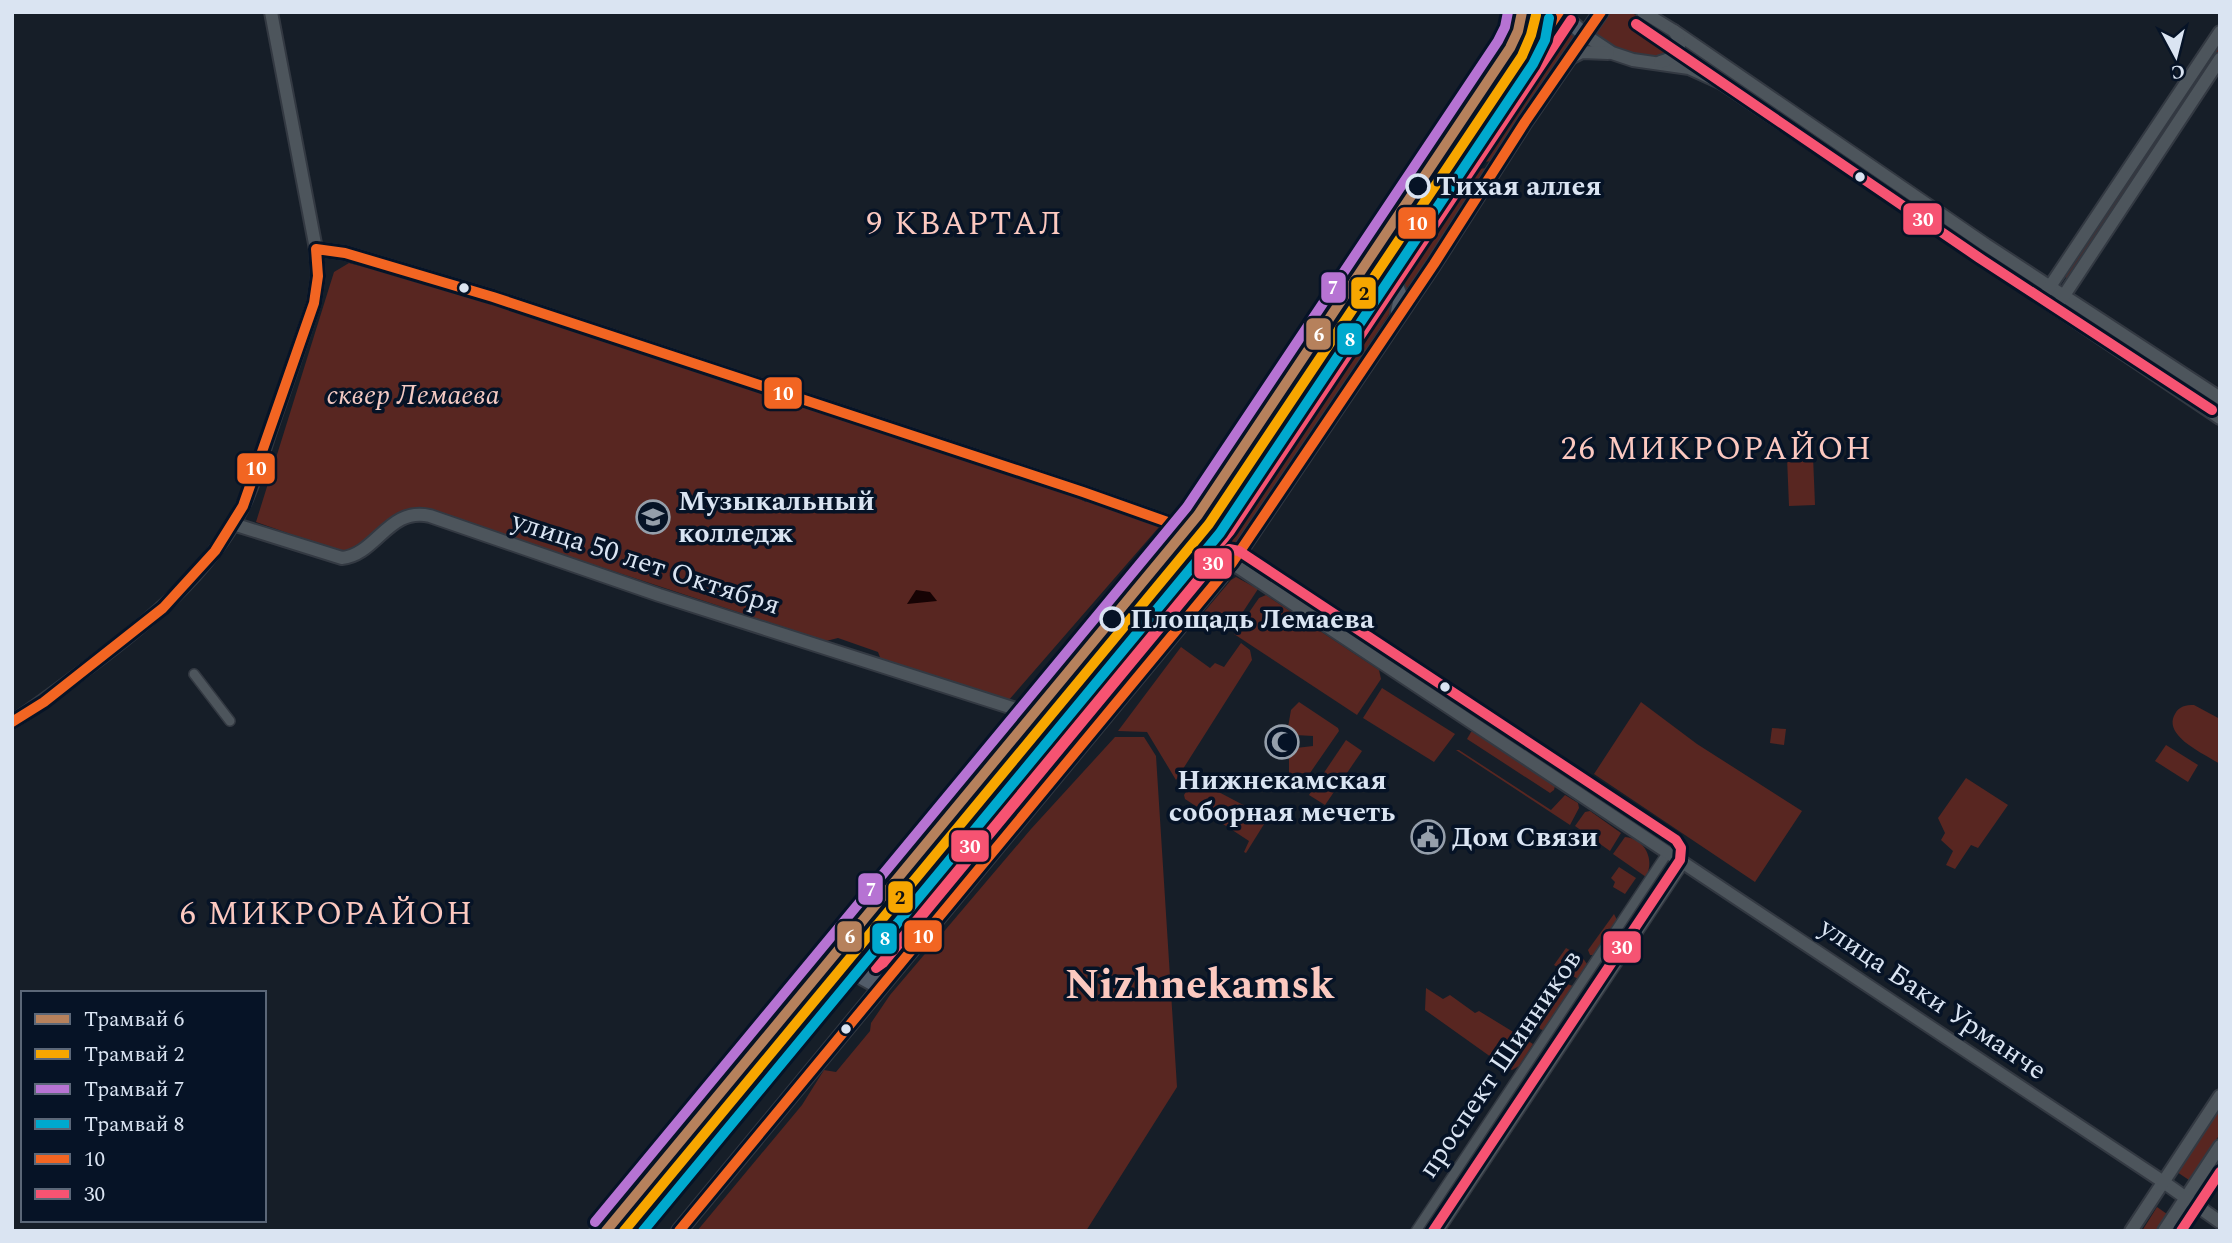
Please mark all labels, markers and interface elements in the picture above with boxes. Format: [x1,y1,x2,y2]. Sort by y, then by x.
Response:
north arrow [2141,21,2211,91]
text: С [2169,56,2186,87]
place label: Тихая аллея [1436,165,1602,208]
unlabelled marker [1853,170,1867,184]
marker: Тихая аллея [1406,174,1430,198]
district label: 9 КВАРТАЛ [866,200,1064,249]
line badge: 30 [1902,202,1943,236]
line badge: 10 [1397,206,1437,240]
text: 30 [1912,206,1934,235]
text: 10 [1406,210,1428,239]
line badge: 7 [1320,271,1347,304]
text: 7 [1328,274,1338,303]
line badge: 2 [1350,276,1377,310]
text: 2 [1359,280,1369,309]
unlabelled marker [457,281,471,295]
line badge: 6 [1305,317,1332,351]
text: 6 [1314,321,1325,350]
line badge: 8 [1336,322,1363,356]
text: 8 [1345,326,1355,355]
park label: сквер Лемаева [326,374,500,417]
line badge: 10 [763,376,803,410]
text: 10 [772,380,794,409]
district label: 26 МИКРОРАЙОН [1561,425,1873,474]
line badge: 10 [236,452,276,485]
text: 10 [245,455,267,484]
place label: Музыкальный колледж [678,480,875,555]
school or university icon: Музыкальный колледж [634,498,672,536]
street label: улица 50 лет Октября [505,499,786,627]
line badge: 30 [1193,547,1233,580]
text: 30 [1202,550,1224,579]
place label: Площадь Лемаева [1130,598,1375,641]
marker: Площадь Лемаева [1100,607,1124,631]
unlabelled marker [1438,680,1452,694]
mosque icon: Нижнекамская соборная мечеть [1263,723,1301,761]
place label: Нижнекамская соборная мечеть [1169,759,1395,834]
place label: Дом Связи [1452,816,1598,859]
public building icon: Дом Связи [1409,818,1447,856]
line badge: 30 [950,829,990,863]
text: 30 [959,833,981,862]
line badge: 7 [857,872,884,906]
text: 7 [866,876,876,905]
line badge: 2 [887,880,914,914]
text: 2 [895,884,905,913]
district label: 6 МИКРОРАЙОН [180,890,474,939]
street label: улица Баки Урманче [1810,906,2055,1091]
line badge: 10 [903,919,943,953]
line badge: 6 [836,920,863,953]
line badge: 8 [871,922,898,955]
text: 6 [845,923,856,952]
text: 10 [912,923,934,952]
text: 8 [880,925,890,954]
line badge: 30 [1602,930,1642,964]
text: 30 [1611,934,1633,963]
street label: проспект Шинников [1407,941,1593,1187]
district label: Nizhnekamsk [1065,954,1336,1017]
legend [21,991,266,1222]
text: Трамвай 6 [84,1004,184,1036]
unlabelled marker [839,1022,853,1036]
text: Трамвай 2 [84,1039,184,1071]
text: Трамвай 7 [84,1074,184,1106]
text: Трамвай 8 [84,1109,184,1141]
text: 10 [84,1144,105,1176]
text: 30 [84,1179,105,1211]

